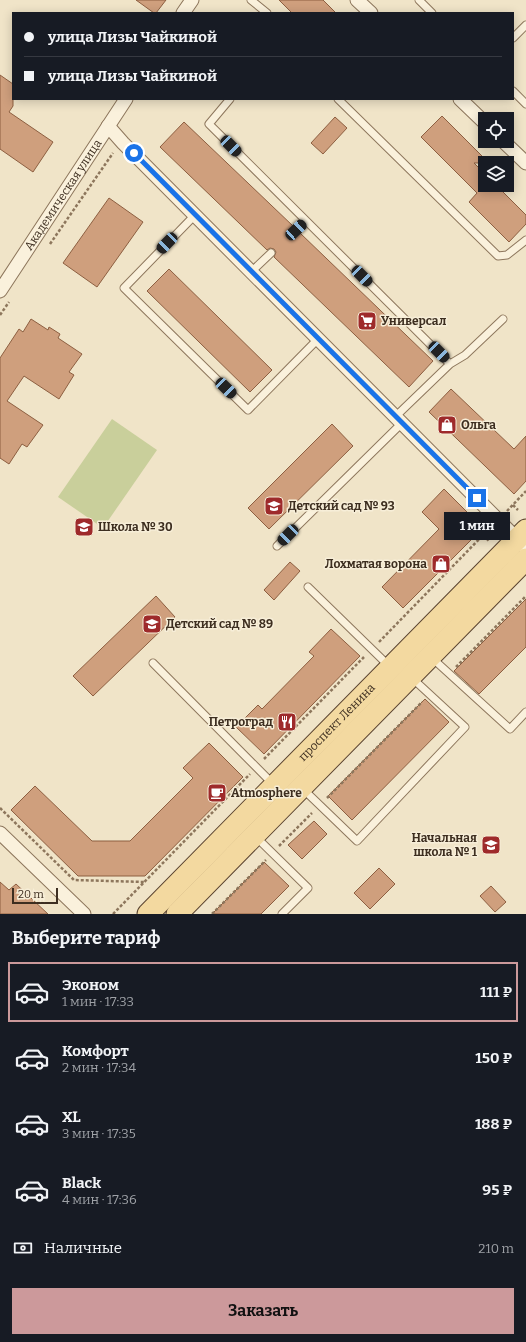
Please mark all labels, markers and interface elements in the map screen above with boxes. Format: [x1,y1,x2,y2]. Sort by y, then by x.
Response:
text: улица Лизы Чайкиной [48,28,217,46]
text: улица Лизы Чайкиной [48,67,217,85]
map controls [478,112,514,192]
button: locate [478,112,514,148]
car [218,133,244,159]
street label: Академическая улица [22,136,105,253]
route start [125,144,143,162]
button: layers [478,156,514,192]
car [283,217,309,243]
car [154,230,180,256]
car [349,263,375,289]
supermarket icon: Универсал [356,310,378,332]
place label: Универсал [381,314,447,328]
car [426,339,452,365]
car [213,375,239,401]
shop icon: Ольга [436,414,458,436]
place label: Ольга [461,418,496,432]
route end [468,489,486,507]
school or university icon: Детский сад № 93 [263,495,285,517]
place label: Детский сад № 93 [288,499,395,513]
callout: 1 мин [444,512,510,540]
school or university icon: Школа № 30 [73,516,95,538]
text: 1 мин [459,518,495,533]
place label: Школа № 30 [98,520,173,534]
car [275,522,301,548]
shop icon: Лохматая ворона [430,553,452,575]
place label: Лохматая ворона [325,557,427,571]
school or university icon: Детский сад № 89 [141,613,163,635]
place label: Детский сад № 89 [166,617,273,631]
street label: проспект Ленина [296,680,378,764]
restaurant icon: Петроград [276,711,298,733]
place label: Петроград [209,715,273,729]
cafe icon: Atmosphere [206,782,228,804]
place label: Atmosphere [231,786,302,800]
place label: Начальная школа № 1 [411,831,478,859]
school or university icon: Начальная школа № 1 [480,834,502,856]
scale bar [12,886,58,905]
text: 20 m [18,888,44,901]
text: Выберите тариф [12,927,160,949]
icon: car [14,974,50,1010]
text: Эконом [62,976,119,994]
text: 111 ₽ [480,983,512,1001]
text: 1 мин · 17:33 [62,994,134,1009]
icon: car [14,1040,50,1076]
text: Комфорт [62,1042,129,1060]
text: 150 ₽ [475,1049,512,1067]
text: 2 мин · 17:34 [62,1060,136,1075]
icon: car [14,1106,50,1142]
text: XL [62,1108,81,1126]
text: 188 ₽ [475,1115,512,1133]
text: 3 мин · 17:35 [62,1126,136,1141]
icon: car [14,1172,50,1208]
text: Black [62,1174,101,1192]
text: 95 ₽ [482,1181,512,1199]
text: 4 мин · 17:36 [62,1192,137,1207]
icon: cash [12,1237,34,1259]
text: Наличные [44,1239,122,1257]
text: 210 m [478,1241,514,1256]
button: Заказать [12,1288,514,1334]

